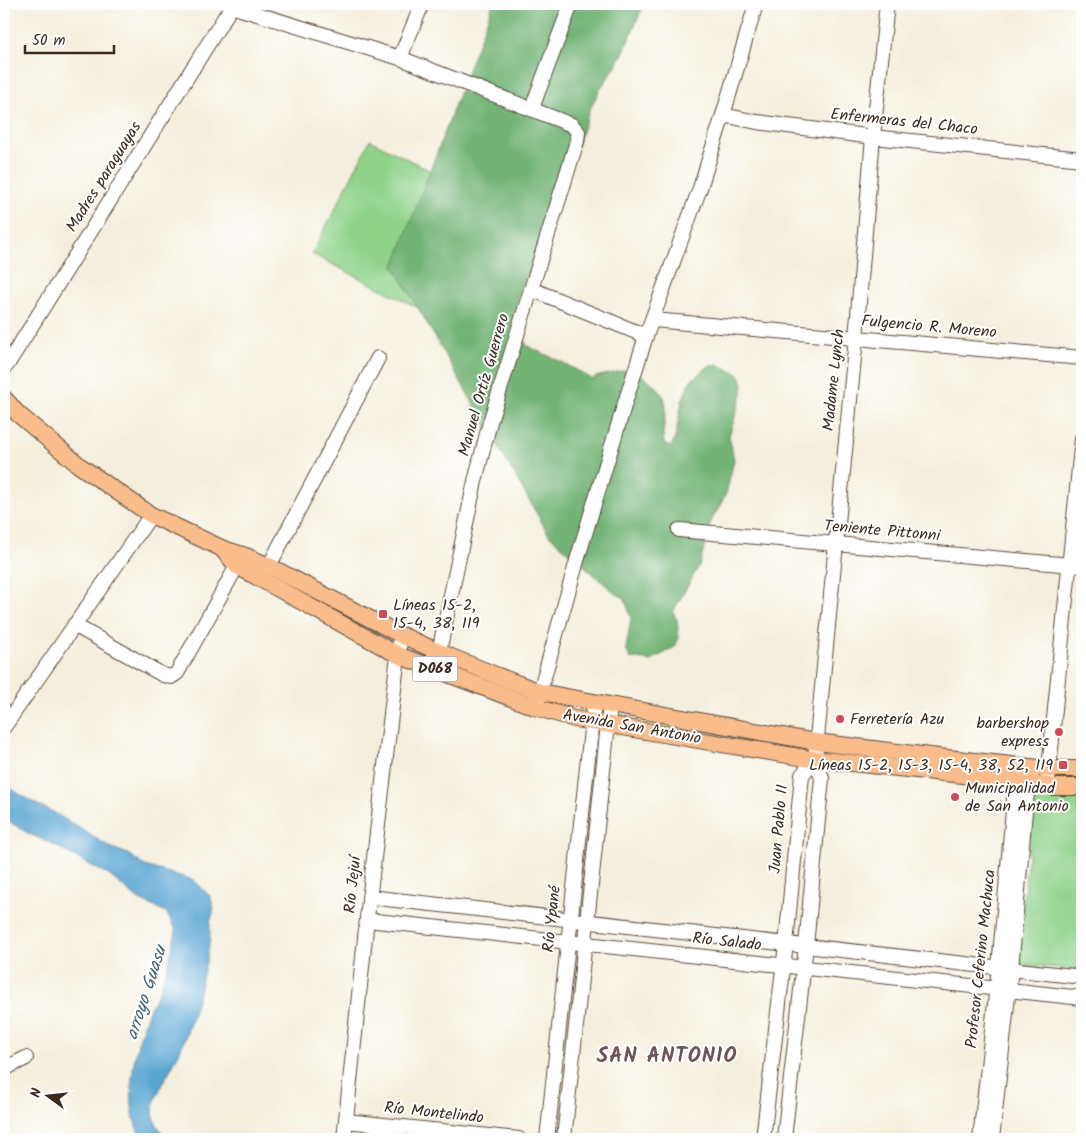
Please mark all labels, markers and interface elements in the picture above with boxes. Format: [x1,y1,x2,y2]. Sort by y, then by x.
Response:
scale bar [25,22,114,54]
text: 50 m [32,29,66,53]
street label: Enfermeras del Chaco [829,102,979,142]
street label: Madres paraguayas [60,117,148,237]
street label: Fulgencio R. Moreno [860,309,998,345]
street label: Manuel Ortíz Guerrero [452,311,516,459]
street label: Madame Lynch [816,328,852,432]
street label: Teniente Pittonni [823,513,942,549]
place label: Líneas 15-2, 15-4, 38, 119 [393,593,480,636]
marker: Líneas 15-2, 15-4, 38, 119 [377,608,389,620]
road number: D068 [412,656,458,682]
street label: Avenida San Antonio [561,703,703,751]
place label: Ferretería Azu [850,707,945,732]
place label: barbershop express [977,711,1049,754]
marker: Ferretería Azu [834,713,846,725]
marker: barbershop express [1053,726,1065,738]
place label: Líneas 15-2, 15-3, 15-4, 38, 52, 119 [809,753,1053,778]
marker: Líneas 15-2, 15-3, 15-4, 38, 52, 119 [1057,759,1069,771]
place label: Municipalidad de San Antonio [965,776,1069,819]
street label: Juan Pablo II [763,783,795,875]
marker: Municipalidad de San Antonio [949,791,961,803]
street label: Río Jejuí [338,853,369,915]
street label: Profesor Ceferino Machuca [959,868,1003,1050]
street label: Río Ypané [536,884,568,953]
street label: Río Salado [691,926,763,958]
water label: arroyo Guasu [118,940,176,1043]
district label: SAN ANTONIO [597,1040,737,1073]
north arrow [22,1070,72,1120]
text: N [25,1086,48,1100]
street label: Río Montelindo [383,1095,485,1131]

